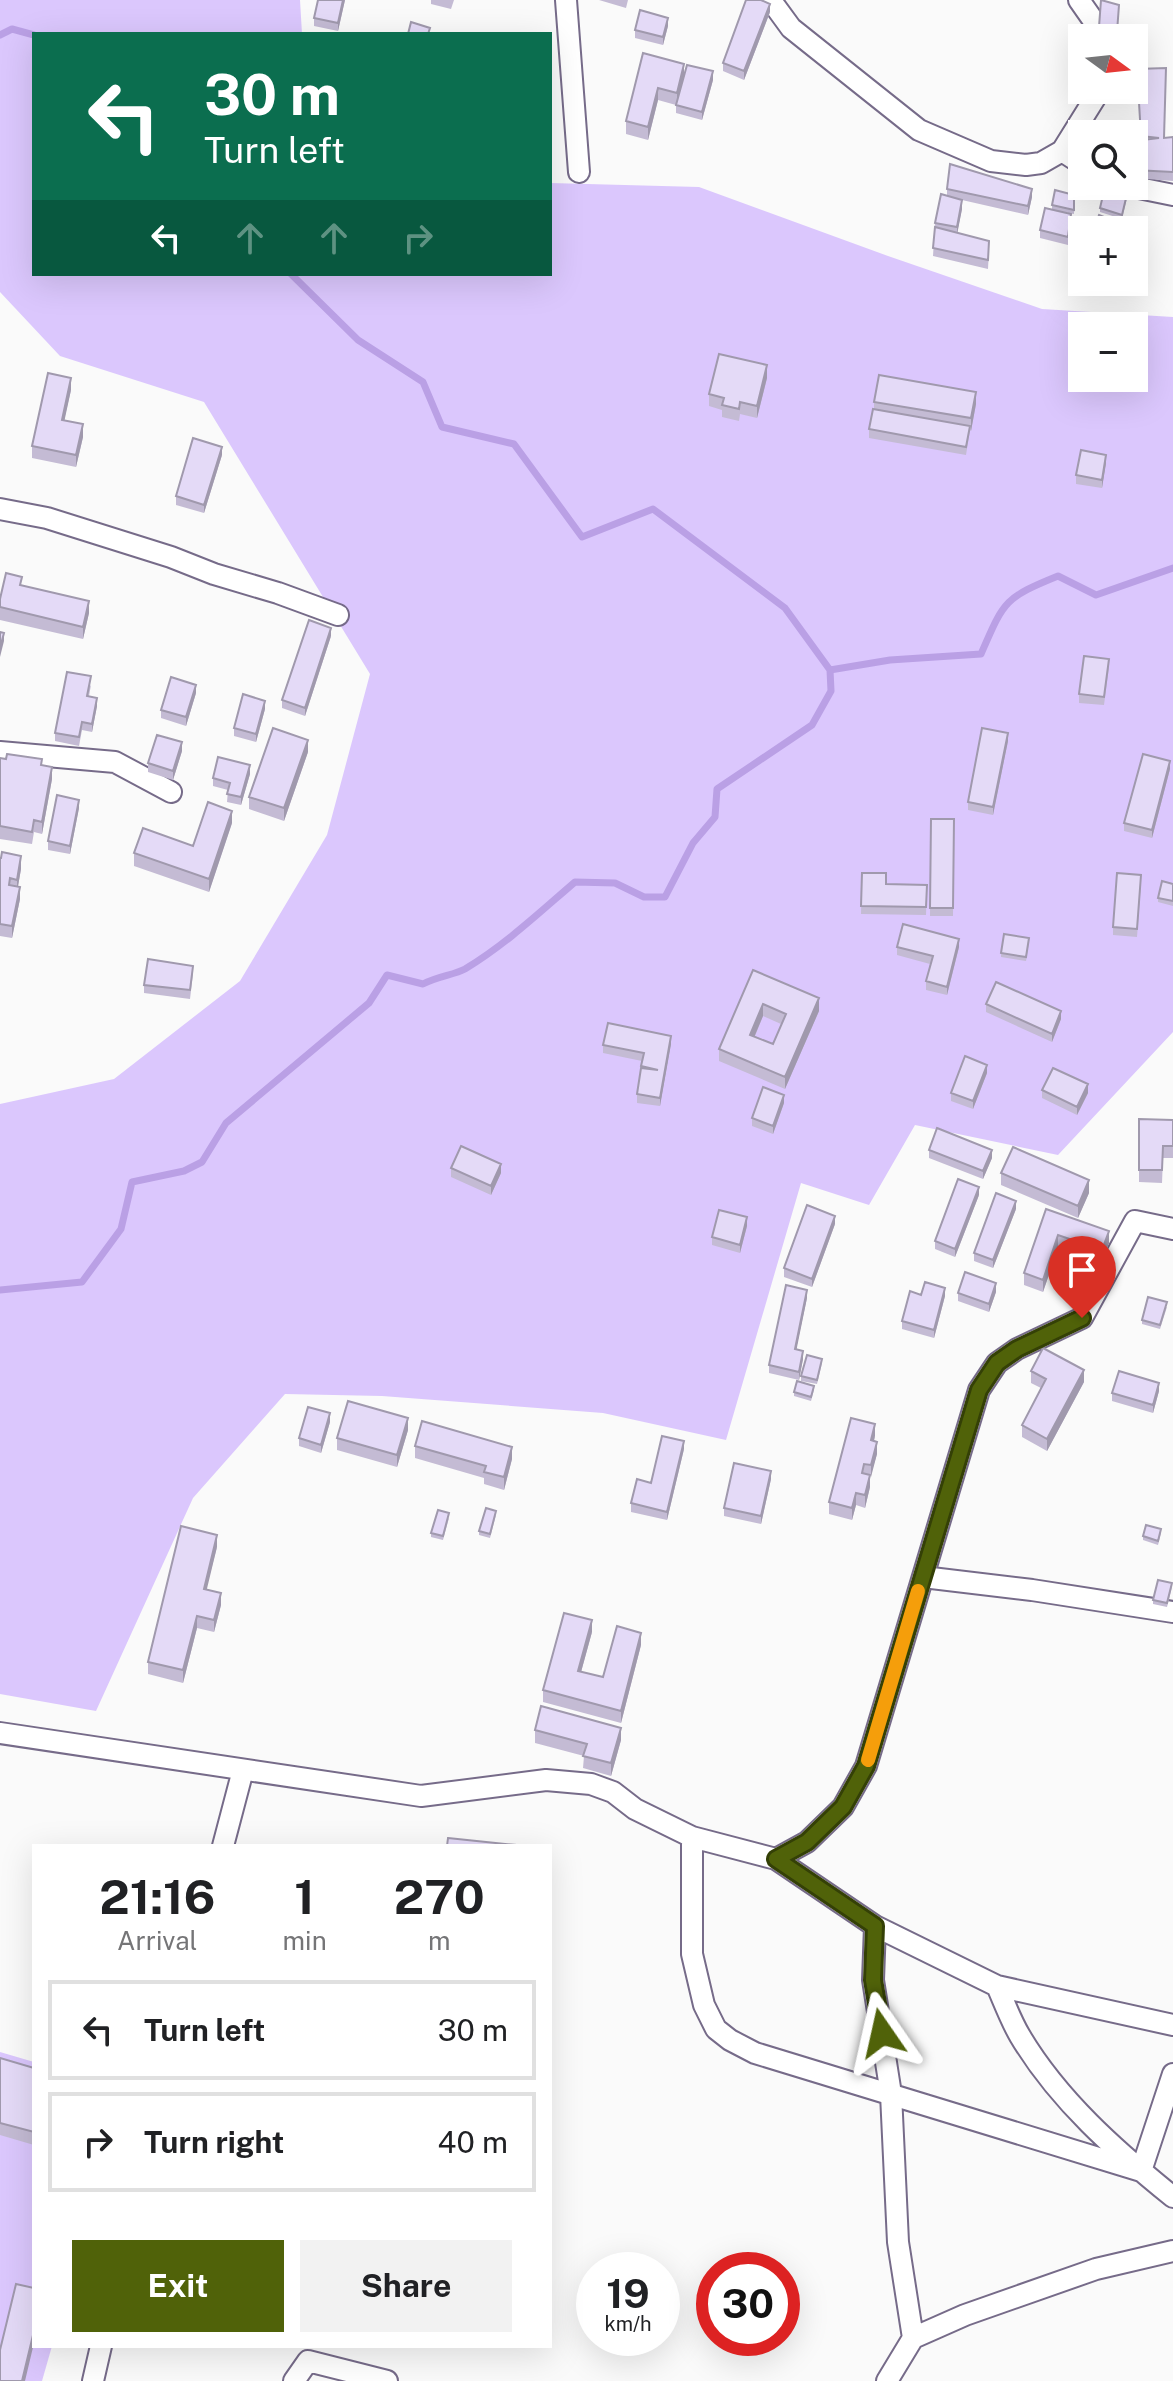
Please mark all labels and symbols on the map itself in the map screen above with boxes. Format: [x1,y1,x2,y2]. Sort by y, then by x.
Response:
north arrow [1068,24,1148,104]
pin [1048,1236,1116,1318]
position arrow [840,1991,924,2075]
speed limit sign: 30 [696,2252,800,2356]

